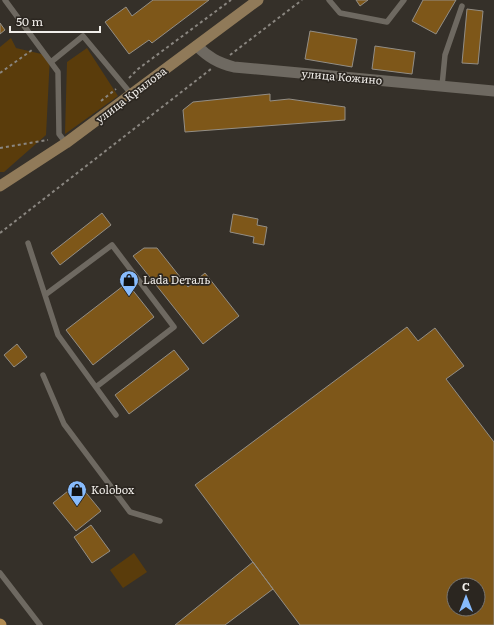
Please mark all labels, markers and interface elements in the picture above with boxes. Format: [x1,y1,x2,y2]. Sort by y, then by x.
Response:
scale bar [10,8,100,34]
text: 50 m [16,12,43,30]
street label: улица Крылова [92,62,169,126]
street label: улица Кожино [301,65,383,88]
shop icon: Lada Dеталь [118,269,140,297]
place label: Lada Dеталь [143,271,210,287]
shop icon: Kolobox [66,479,88,507]
place label: Kolobox [91,481,135,497]
north arrow [446,577,486,617]
text: С [462,578,470,594]

